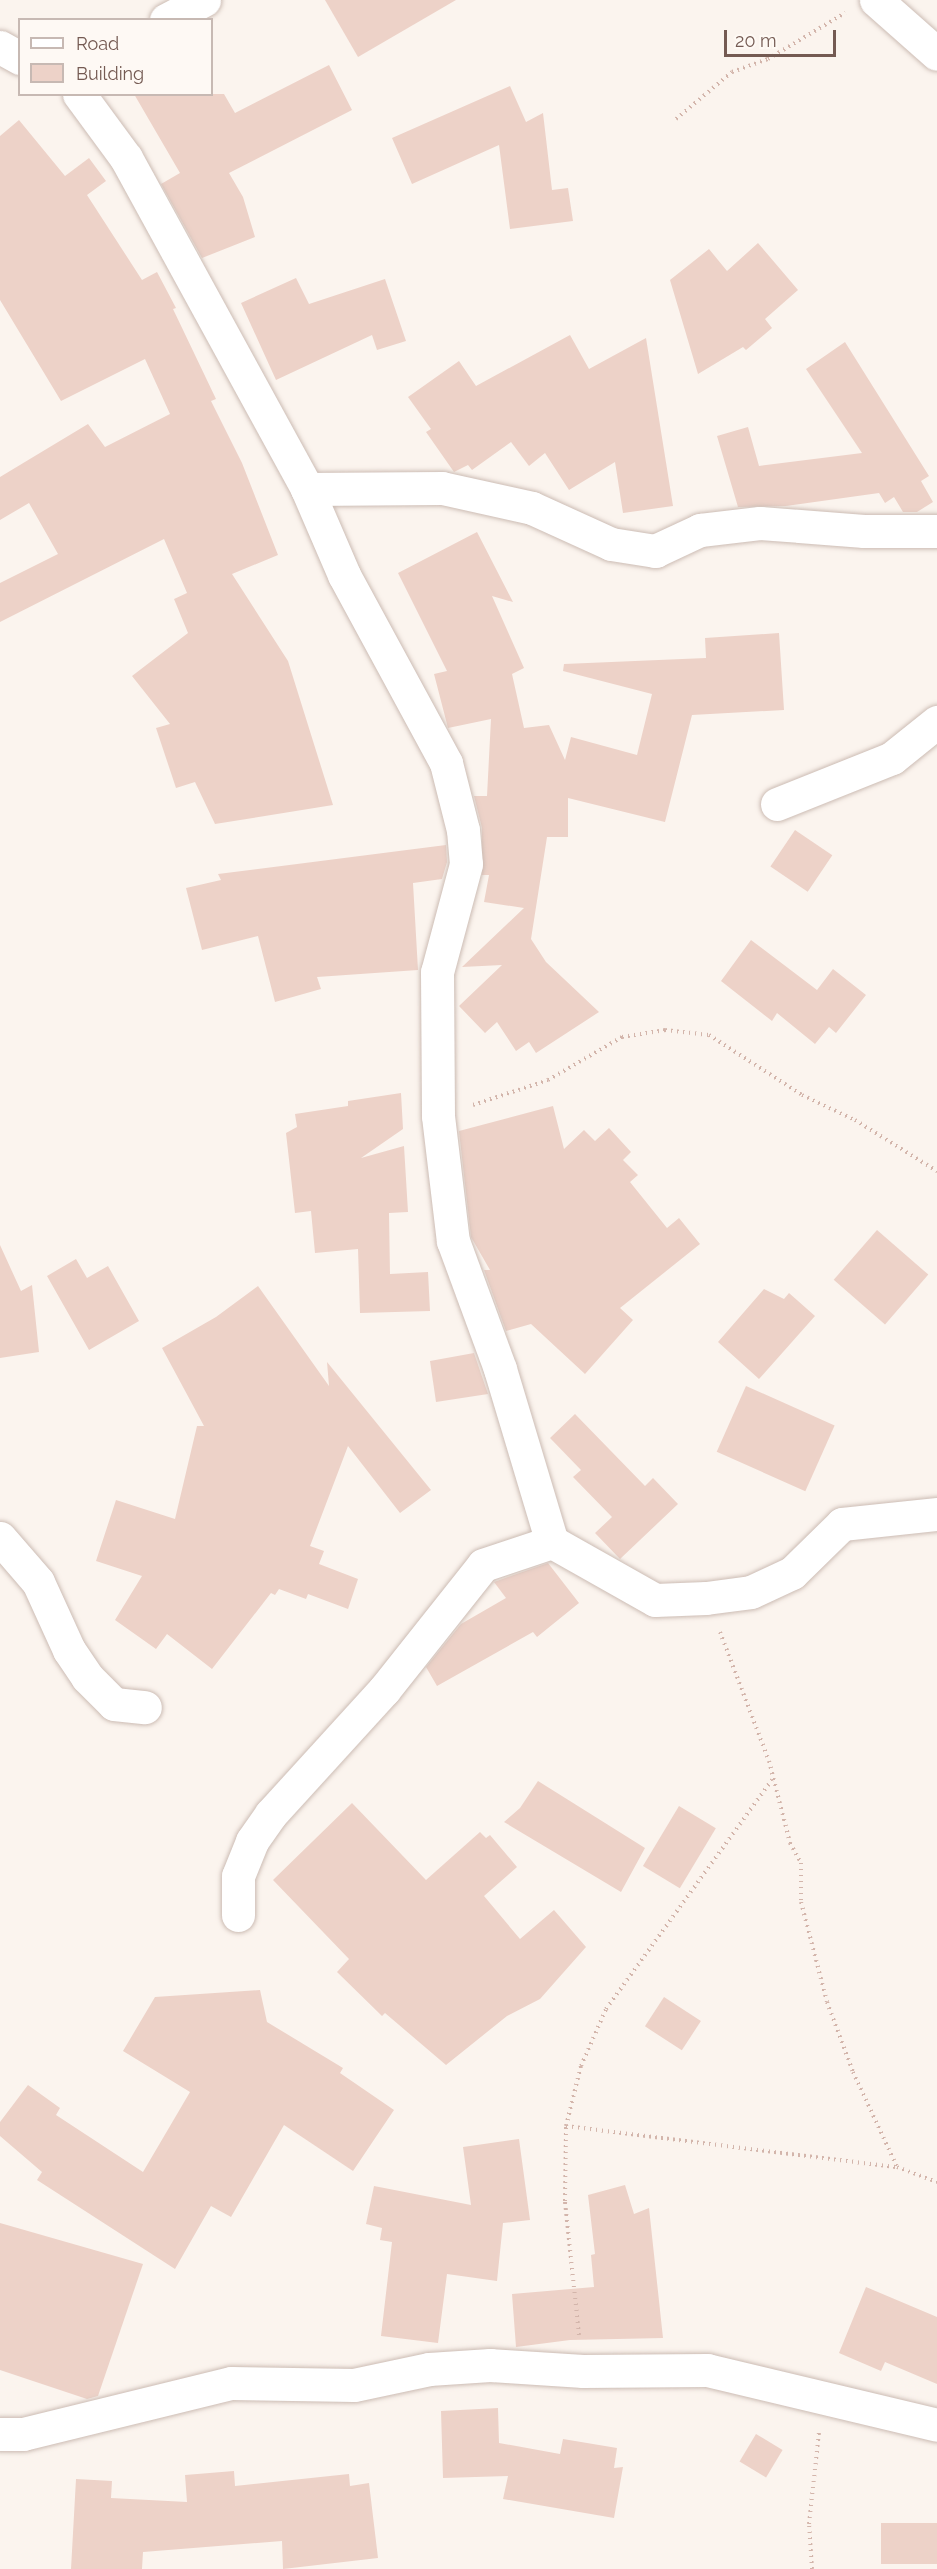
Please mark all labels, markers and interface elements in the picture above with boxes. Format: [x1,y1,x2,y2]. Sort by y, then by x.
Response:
legend [18,18,213,96]
scale bar [727,18,840,56]
text: 20 m [735,30,777,51]
text: Road [76,33,119,54]
text: Building [76,63,144,84]

